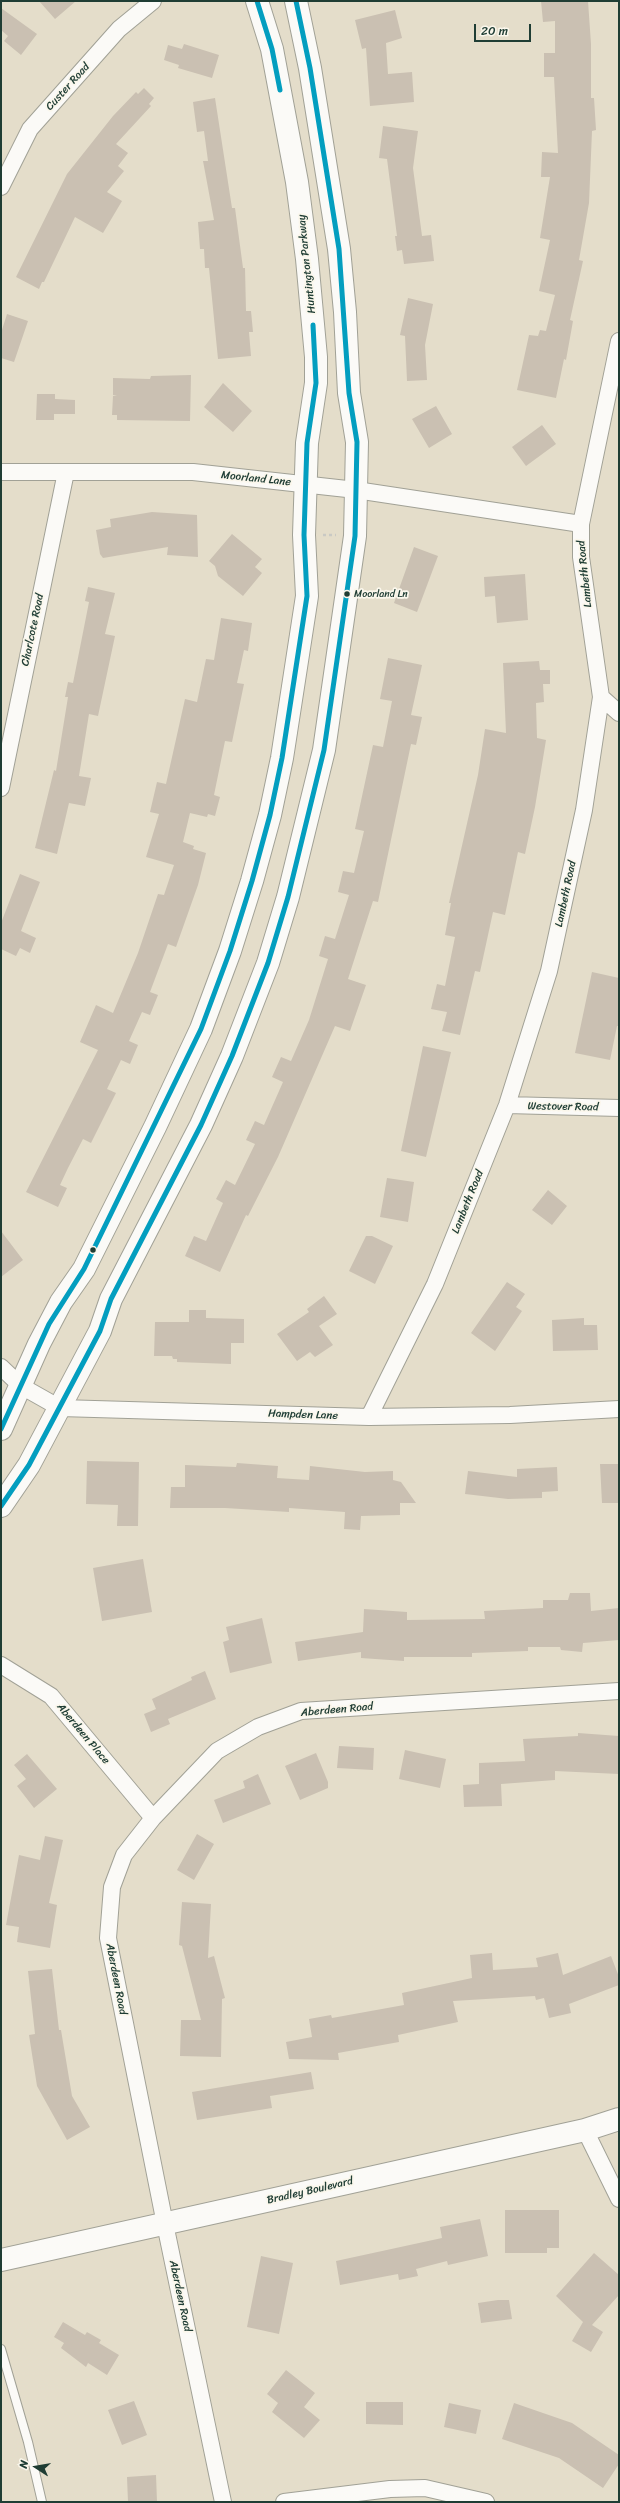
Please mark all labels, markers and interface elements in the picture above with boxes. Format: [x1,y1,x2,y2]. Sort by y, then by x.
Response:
scale bar [476,16,533,42]
text: 20 m [481,20,508,42]
street label: Custer Road [43,61,93,113]
street label: Huntington Parkway [295,214,319,314]
street label: Moorland Lane [220,469,292,489]
street label: Lambeth Road [575,540,595,608]
place label: Moorland Ln [354,588,408,600]
marker: Moorland Ln [342,589,352,599]
street label: Charlcote Road [19,593,47,667]
street label: Lambeth Road [553,860,579,928]
street label: Westover Road [527,1100,599,1114]
street label: Lambeth Road [449,1168,487,1236]
unlabelled marker [88,1245,98,1255]
street label: Hampden Lane [268,1407,338,1423]
street label: Aberdeen Road [300,1700,374,1720]
street label: Aberdeen Place [54,1701,112,1767]
street label: Aberdeen Road [103,1942,129,2016]
street label: Bradley Boulevard [266,2175,354,2207]
street label: Aberdeen Road [166,2259,194,2333]
north arrow [16,2447,56,2487]
text: N [14,2459,34,2470]

